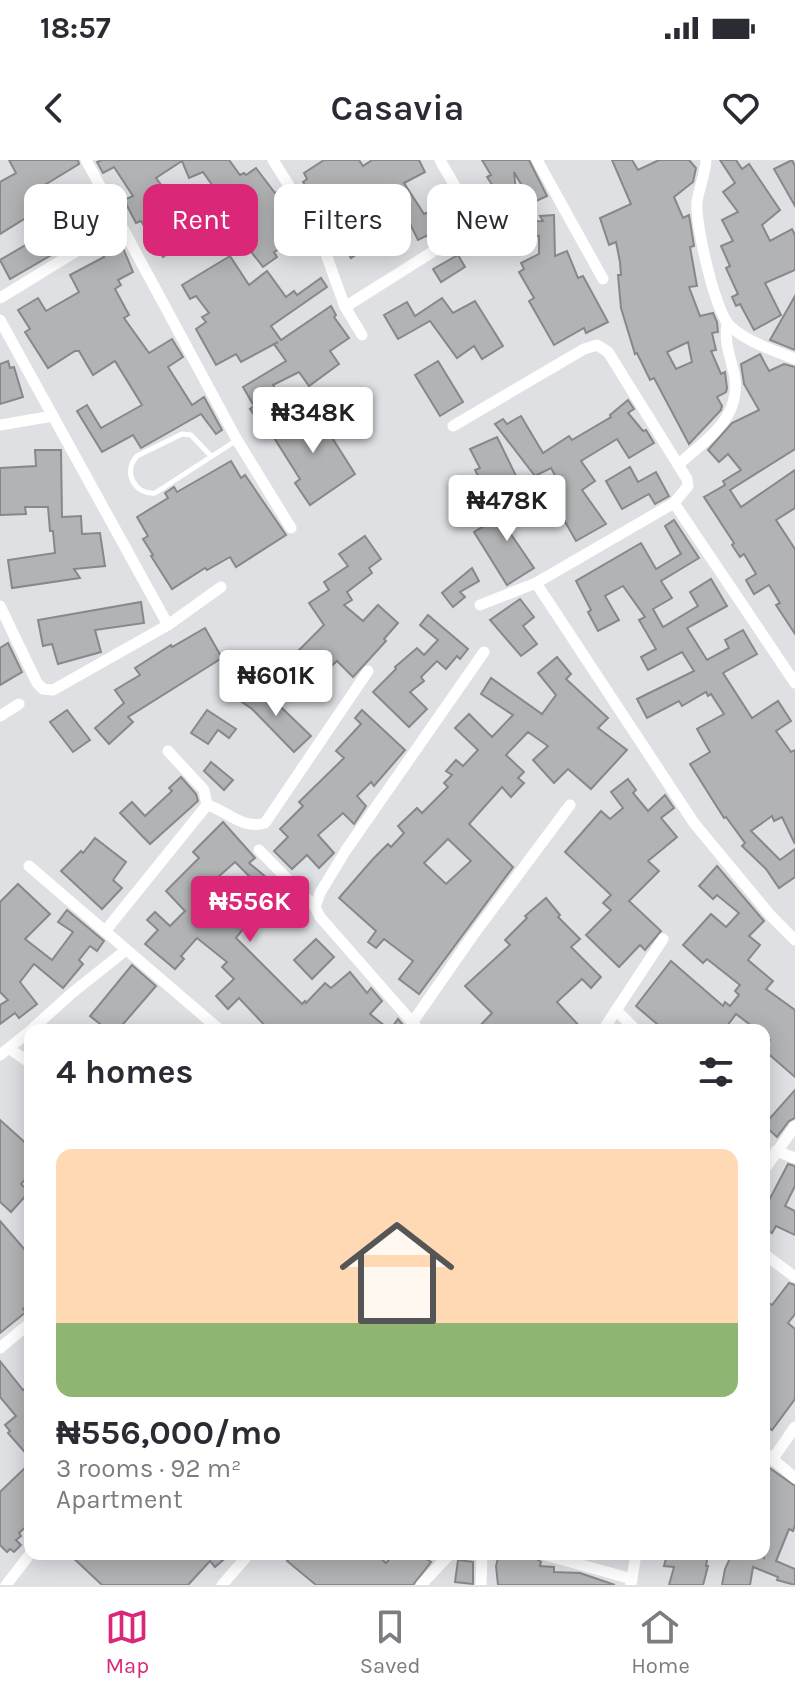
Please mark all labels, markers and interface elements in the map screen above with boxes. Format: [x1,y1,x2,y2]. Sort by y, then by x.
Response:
text: 18:57 [40,10,111,46]
icon: back [32,86,76,130]
icon: heart [719,86,763,130]
text: Casavia [331,87,464,129]
chip: Buy [24,184,127,256]
chip: Rent [143,184,258,256]
chip: Filters [274,184,411,256]
chip: New [427,184,537,256]
pin: ₦348K [257,387,369,455]
text: ₦348K [271,397,355,428]
pin: ₦478K [451,475,563,543]
text: ₦478K [467,485,548,516]
pin: ₦601K [220,650,332,718]
text: ₦601K [237,660,315,691]
pin: ₦556K [194,876,306,944]
text: ₦556K [209,886,291,917]
icon: filters [694,1050,738,1094]
text: 4 homes [56,1052,193,1092]
icon: home [325,1201,469,1345]
text: ₦556,000/mo [56,1413,281,1453]
text: 3 rooms · 92 m² [56,1453,241,1484]
text: Apartment [56,1484,183,1515]
tab: Map [105,1605,149,1679]
tab: Saved [360,1605,421,1679]
tab: Home [631,1605,690,1679]

